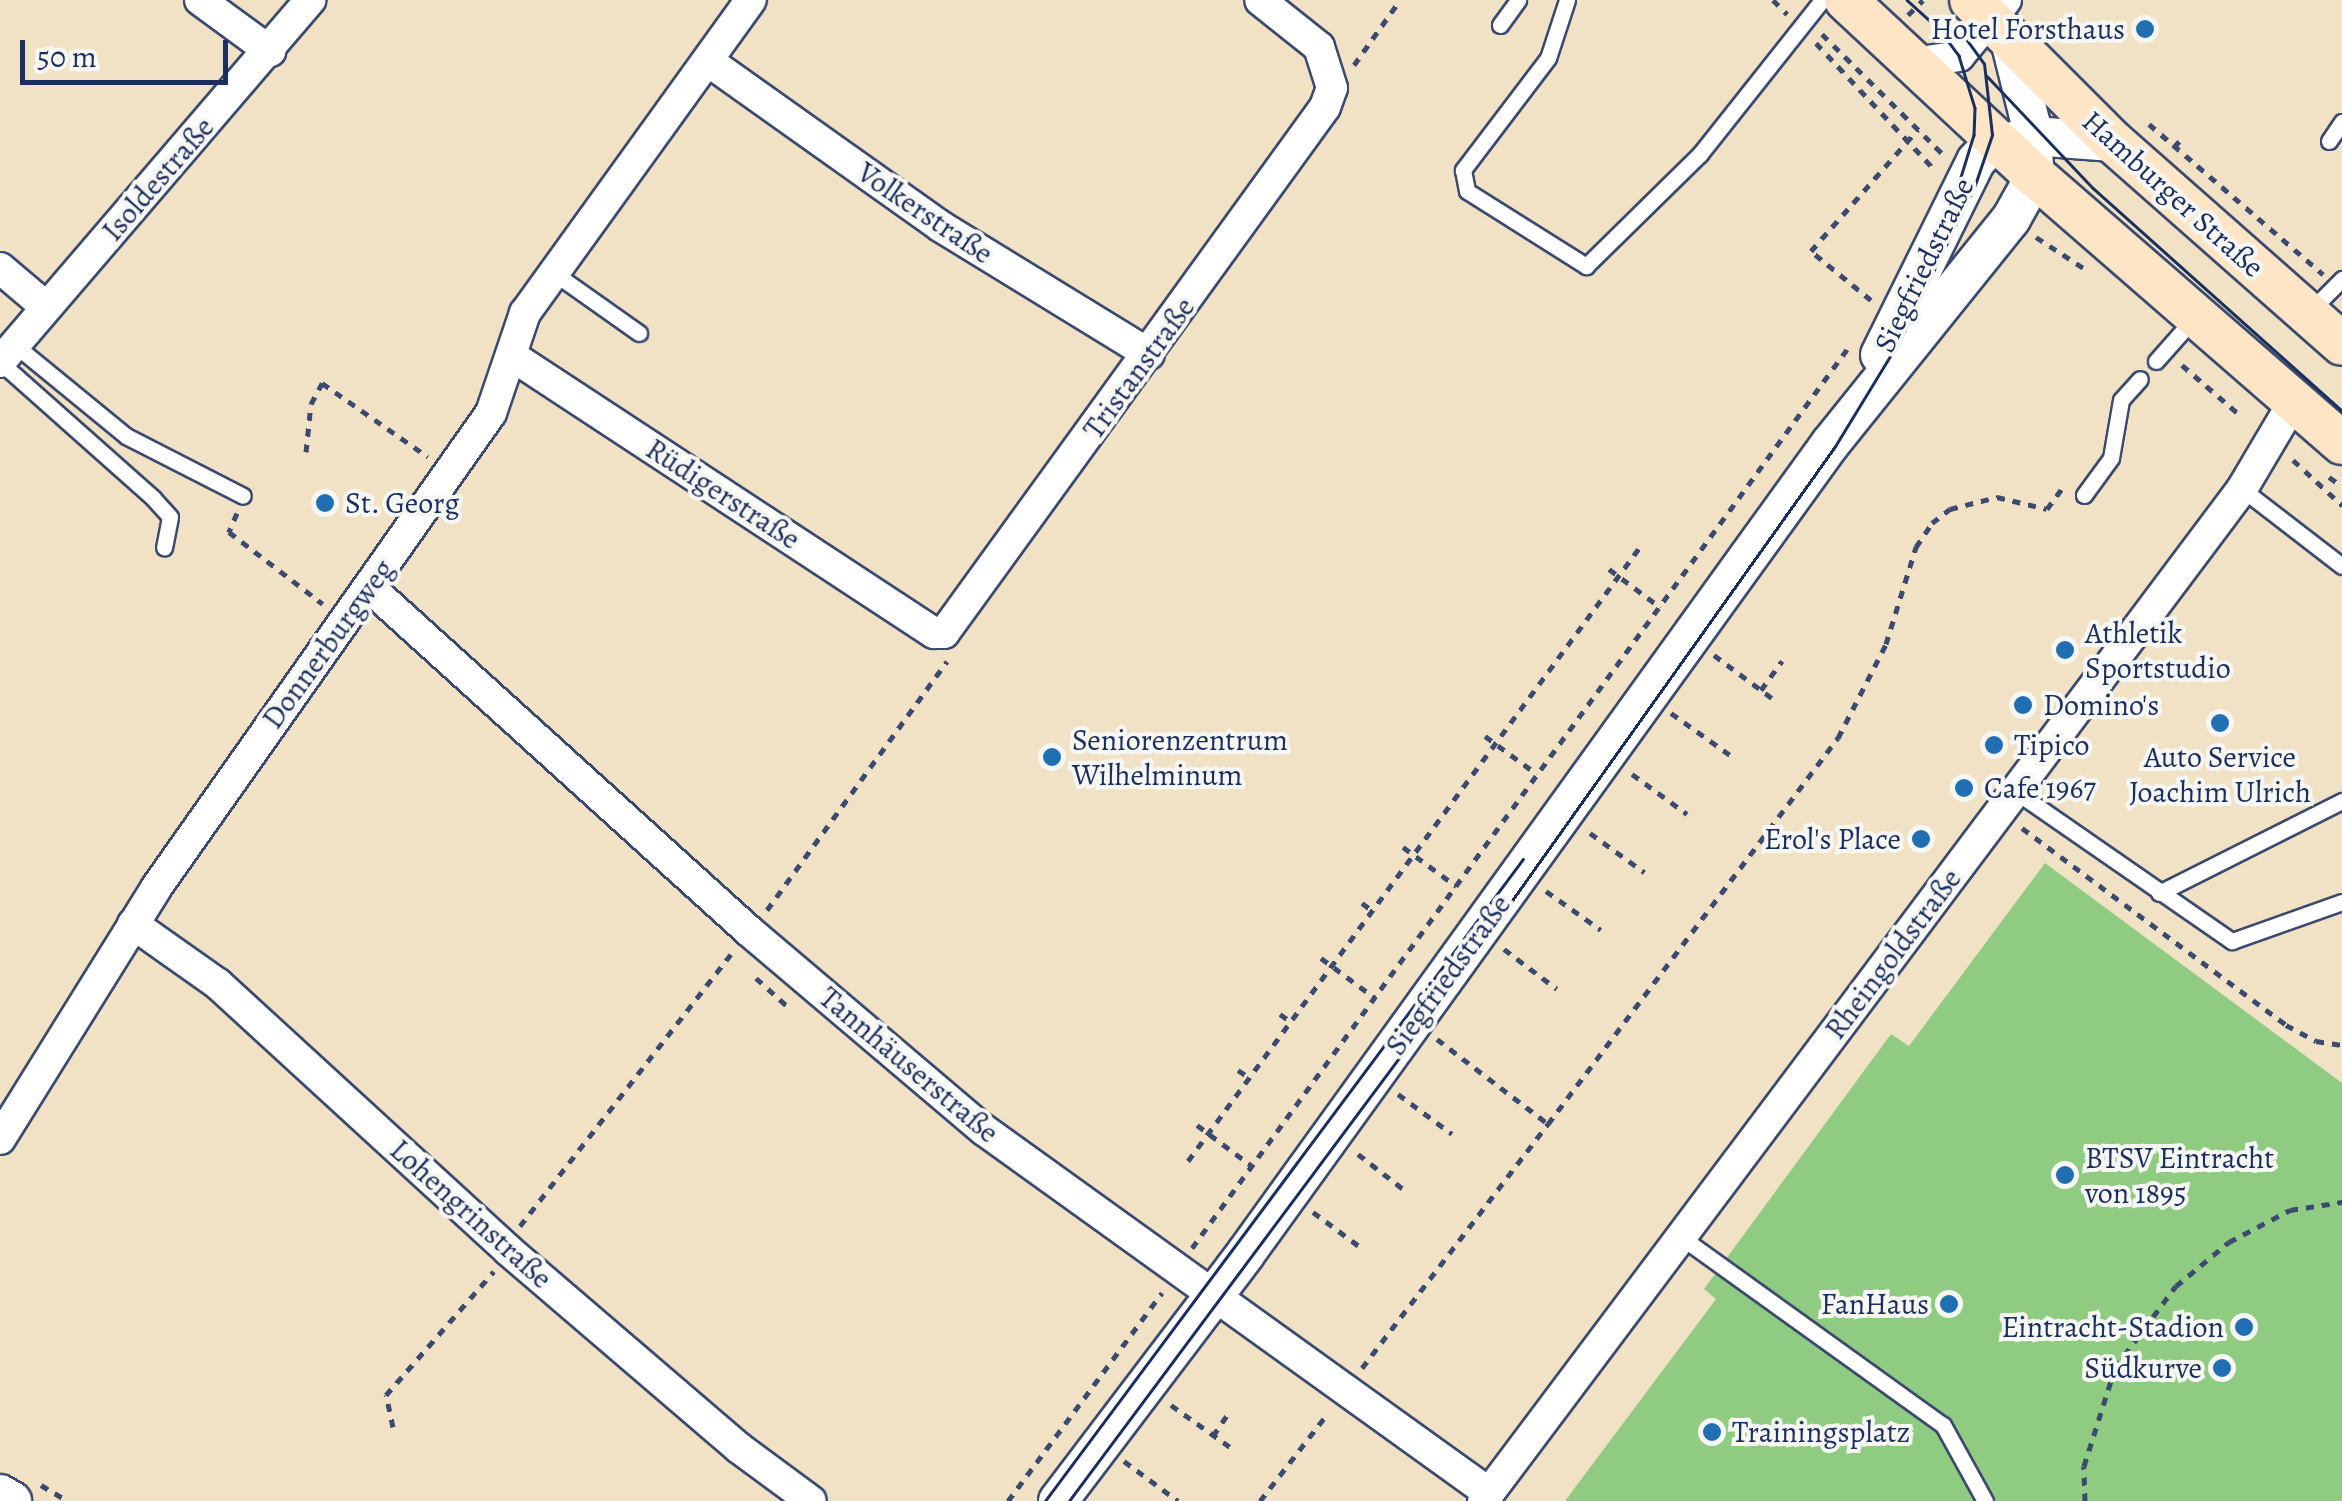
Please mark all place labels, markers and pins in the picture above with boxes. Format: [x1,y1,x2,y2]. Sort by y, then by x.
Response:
place label: Hotel Forsthaus [1931,11,2125,47]
marker: Hotel Forsthaus [2134,18,2156,40]
place label: St. Georg [345,485,460,521]
marker: St. Georg [314,492,336,514]
place label: Athletik Sportstudio [2085,615,2231,686]
marker: Athletik Sportstudio [2054,639,2076,661]
place label: Domino's [2043,687,2159,723]
marker: Domino's [2012,694,2034,716]
marker: Auto Service Joachim Ulrich [2209,712,2231,734]
place label: Seniorenzentrum Wilhelminum [1072,722,1288,792]
place label: Tipico [2014,727,2089,763]
marker: Tipico [1983,734,2005,756]
place label: Auto Service Joachim Ulrich [2129,739,2311,810]
marker: Seniorenzentrum Wilhelminum [1041,746,1063,768]
place label: Cafe 1967 [1984,770,2096,806]
marker: Cafe 1967 [1953,777,1975,799]
place label: Erol's Place [1764,821,1901,857]
marker: Erol's Place [1910,828,1932,850]
place label: BTSV Eintracht von 1895 [2085,1140,2274,1210]
marker: BTSV Eintracht von 1895 [2054,1164,2076,1186]
place label: FanHaus [1821,1286,1929,1322]
marker: FanHaus [1938,1293,1960,1315]
place label: Eintracht-Stadion [2001,1309,2224,1345]
marker: Eintracht-Stadion [2233,1316,2255,1338]
place label: Südkurve [2084,1350,2202,1386]
marker: Südkurve [2211,1357,2233,1379]
place label: Trainingsplatz [1732,1414,1910,1450]
marker: Trainingsplatz [1701,1421,1723,1443]

